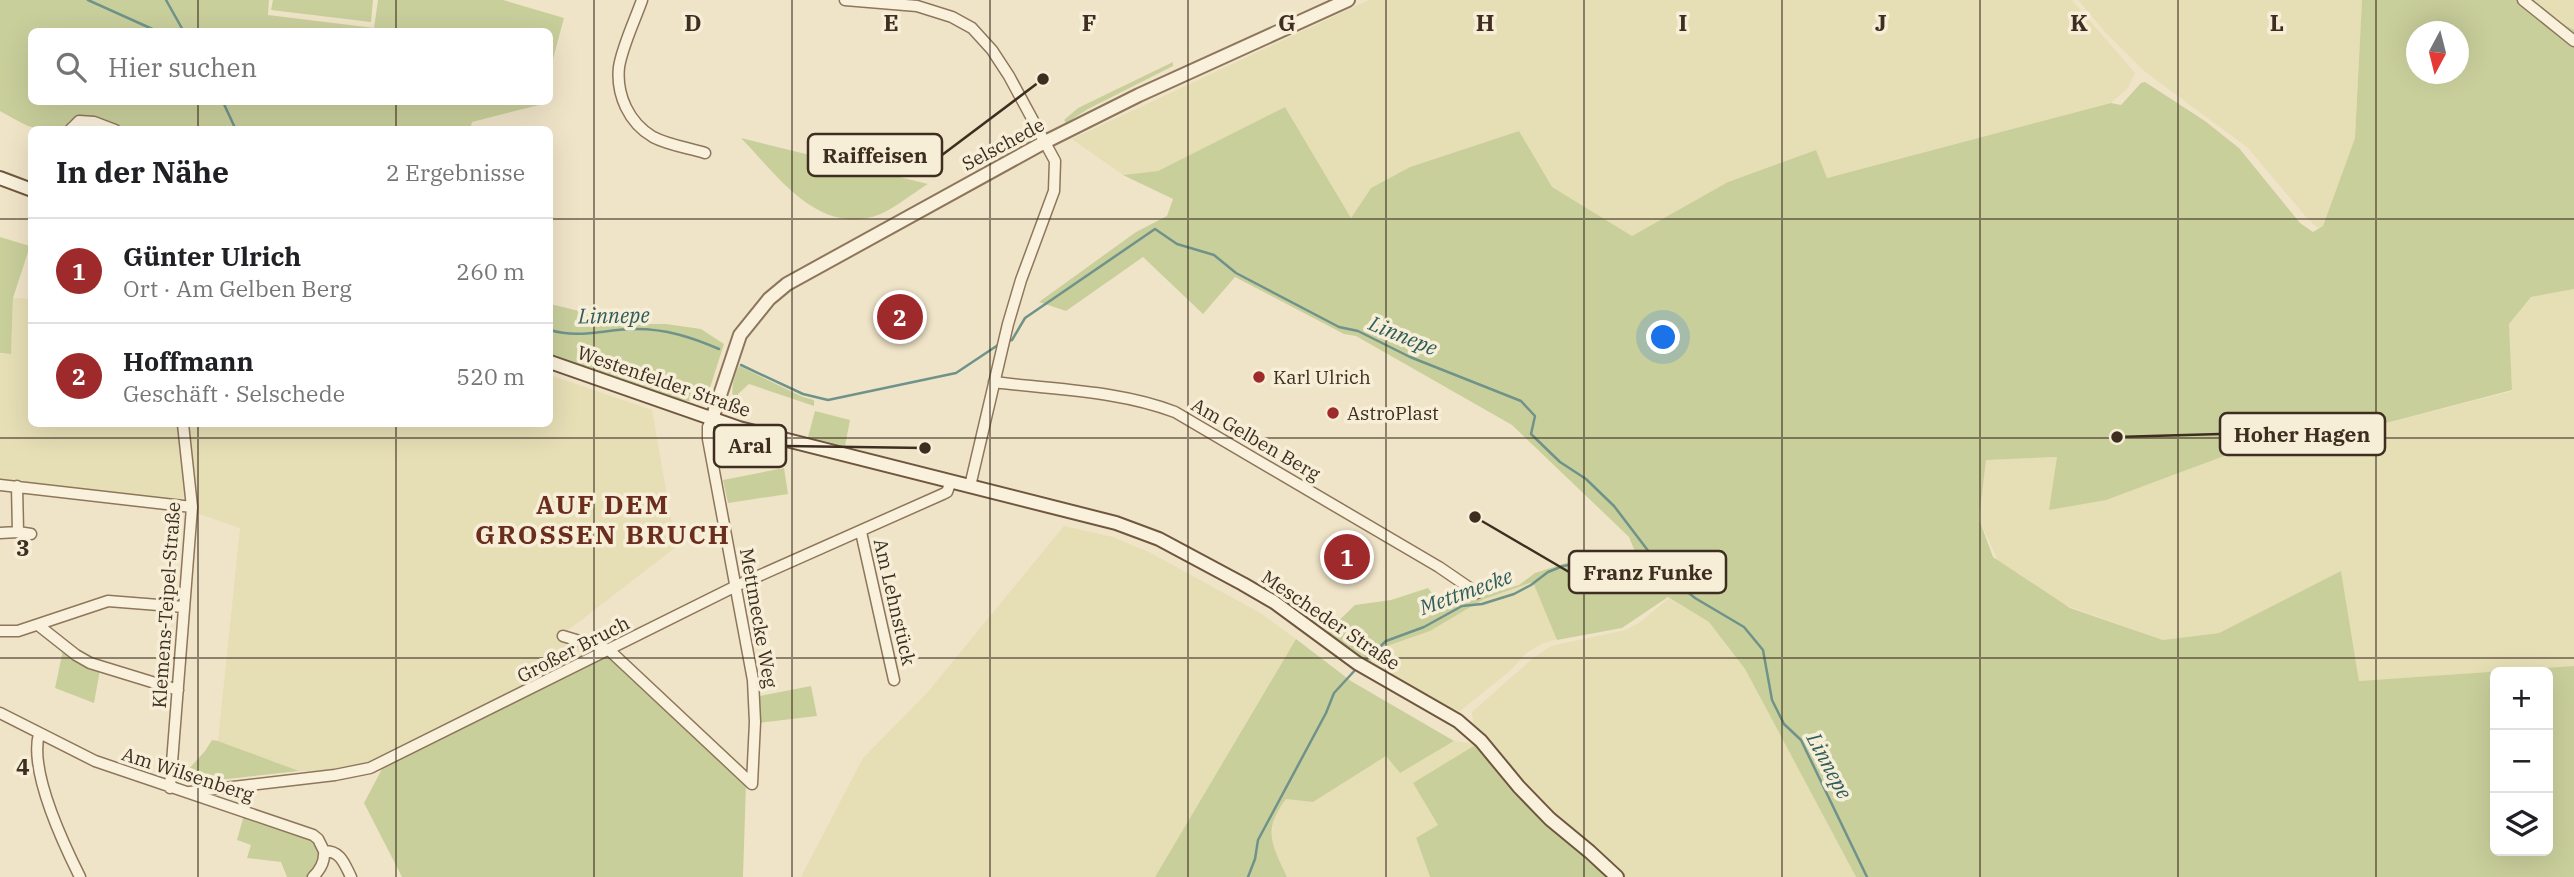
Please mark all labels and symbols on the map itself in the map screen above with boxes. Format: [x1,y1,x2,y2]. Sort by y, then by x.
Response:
text: D [684,7,702,37]
text: E [883,7,899,37]
text: F [1082,7,1096,37]
text: G [1278,7,1296,37]
text: H [1476,7,1494,37]
text: I [1679,7,1687,37]
text: J [1875,7,1887,37]
text: K [2070,7,2088,37]
text: L [2270,7,2284,37]
north arrow [2406,21,2469,84]
street label: Selschede [958,112,1048,176]
callout: Raiffeisen [808,134,942,176]
text: Raiffeisen [822,141,928,169]
pin: 2 [877,291,923,343]
water label: Linnepe [577,300,651,330]
water label: Linnepe [1364,308,1442,362]
your location [1646,320,1680,354]
street label: Westenfelder Straße [574,340,754,422]
place label: Karl Ulrich [1273,365,1371,389]
marker: Karl Ulrich [1251,369,1267,385]
street label: Am Gelben Berg [1187,392,1325,486]
place label: AstroPlast [1347,401,1439,425]
marker: AstroPlast [1325,405,1341,421]
callout: Hoher Hagen [2220,413,2385,455]
text: Hoher Hagen [2234,420,2370,448]
callout: Aral [714,425,786,467]
text: Aral [728,431,772,459]
district label: AUF DEM GROSSEN BRUCH [475,487,731,551]
street label: Klemens-Teipel-Straße [147,501,185,709]
pin: 1 [1324,531,1370,583]
text: 3 [16,532,30,562]
street label: Am Lehnstück [869,536,921,668]
street label: Mettmecke Weg [735,546,783,690]
callout: Franz Funke [1569,551,1726,593]
text: Franz Funke [1583,558,1713,586]
water label: Mettmecke [1414,561,1517,621]
street label: Mescheder Straße [1257,565,1405,675]
street label: Großer Bruch [513,610,633,688]
water label: Linnepe [1800,726,1859,804]
street label: Am Wilsenberg [119,741,258,807]
text: 4 [16,751,30,781]

